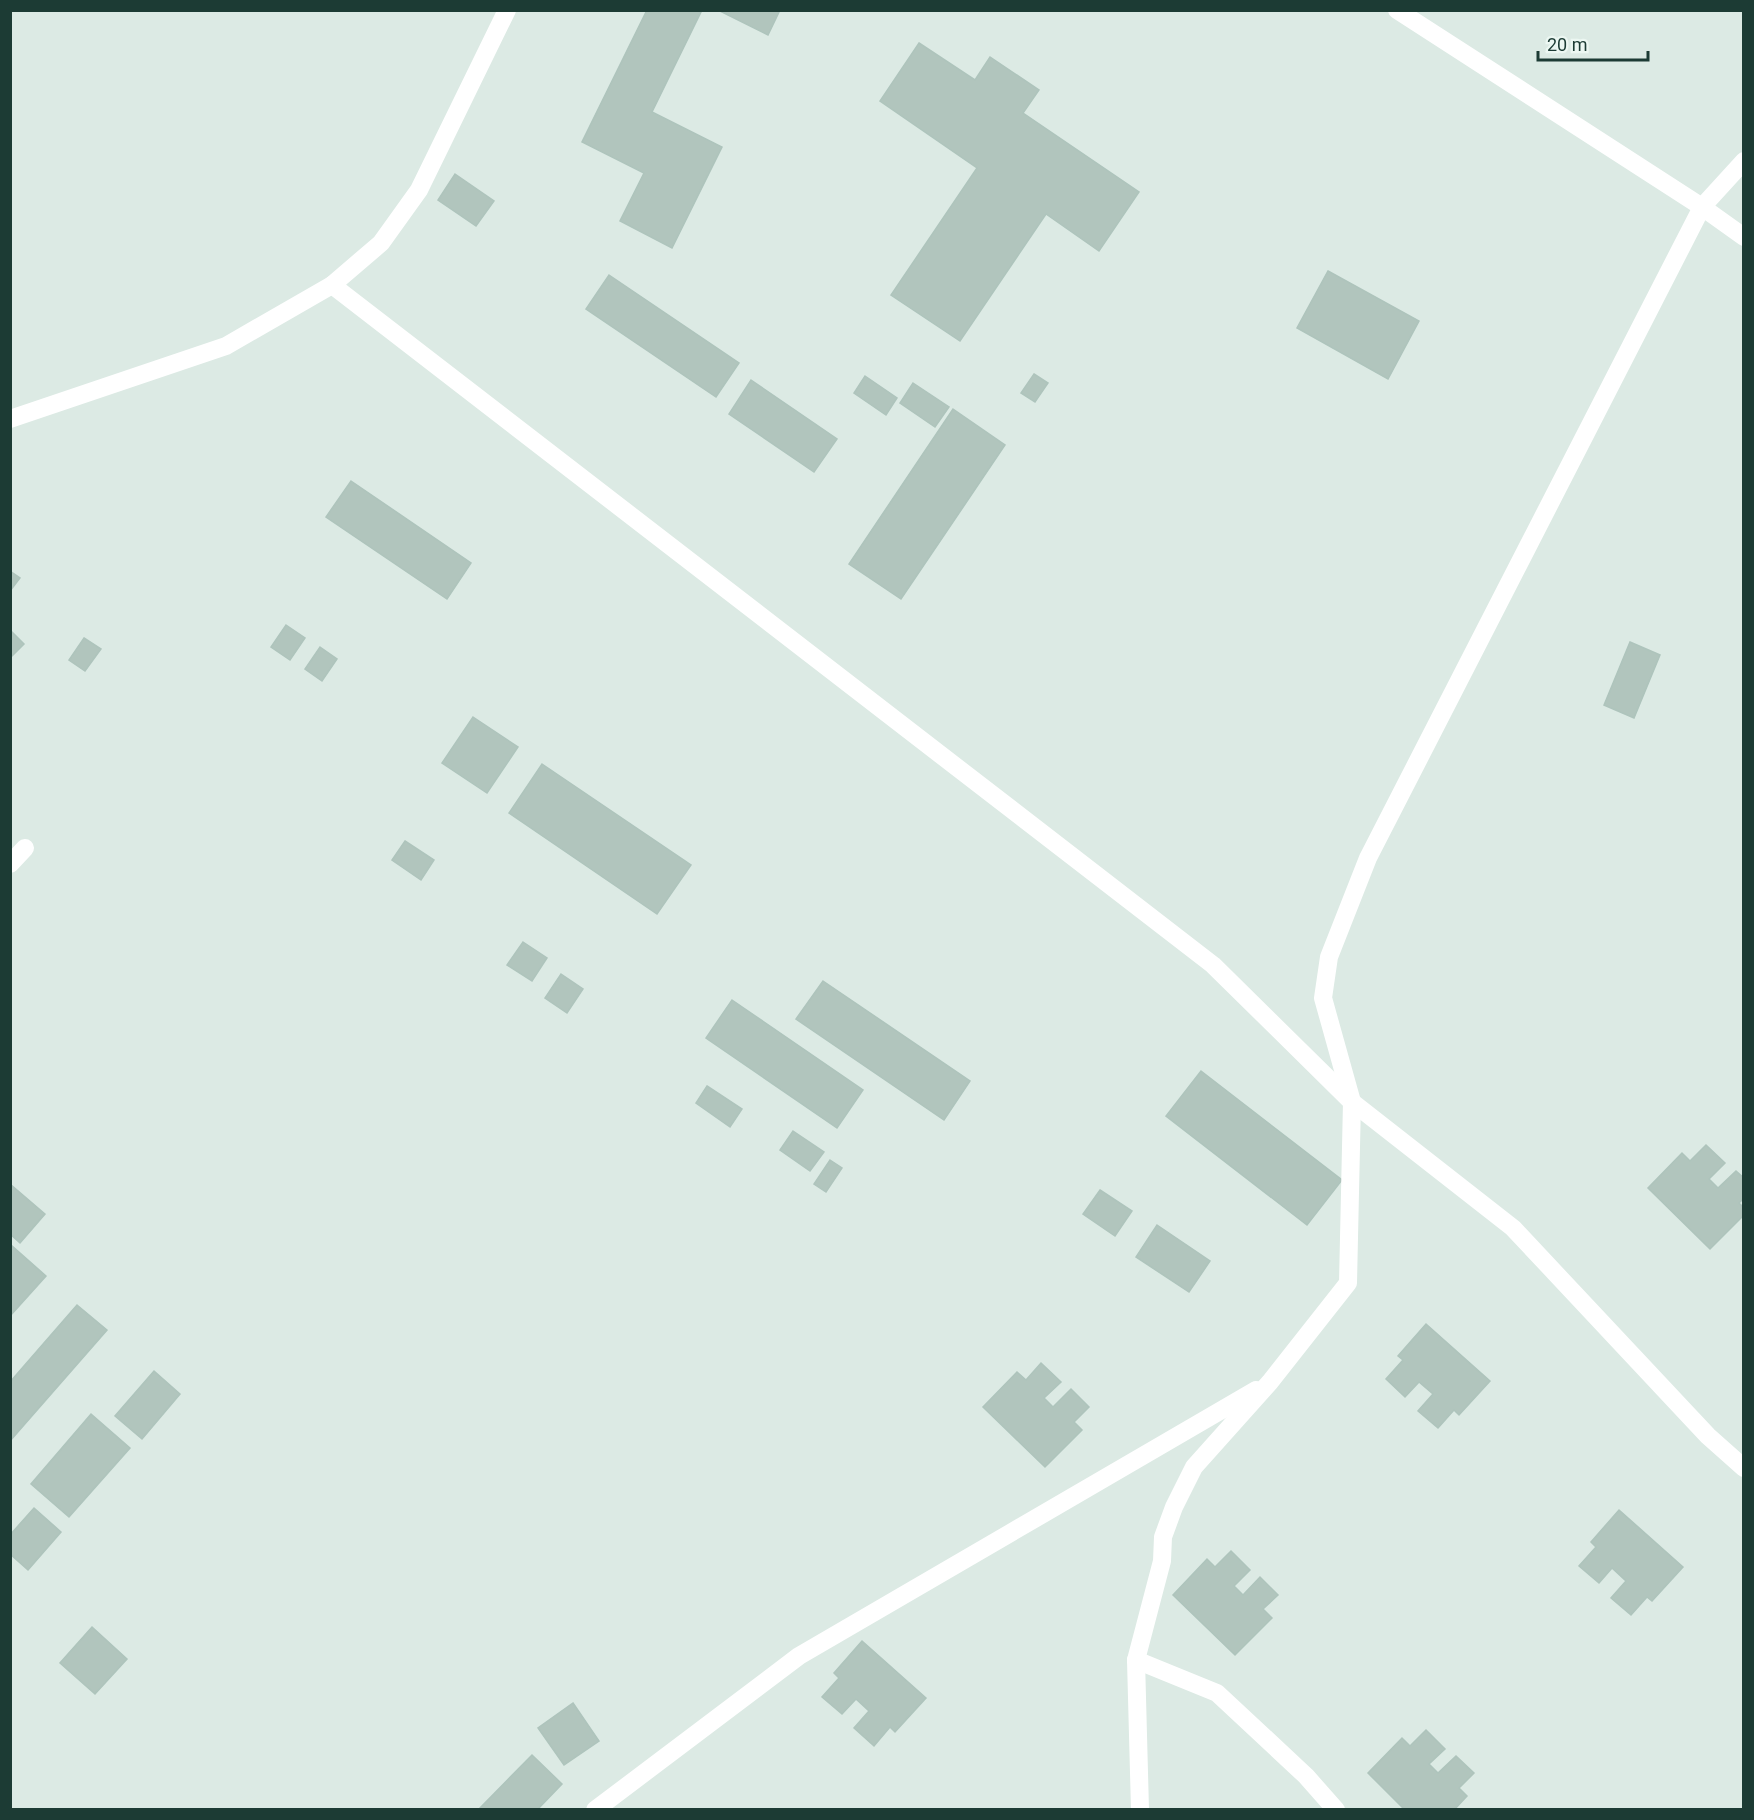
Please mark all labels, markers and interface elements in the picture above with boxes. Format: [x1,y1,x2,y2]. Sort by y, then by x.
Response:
scale bar [1538,24,1648,62]
text: 20 m [1547,34,1587,55]

